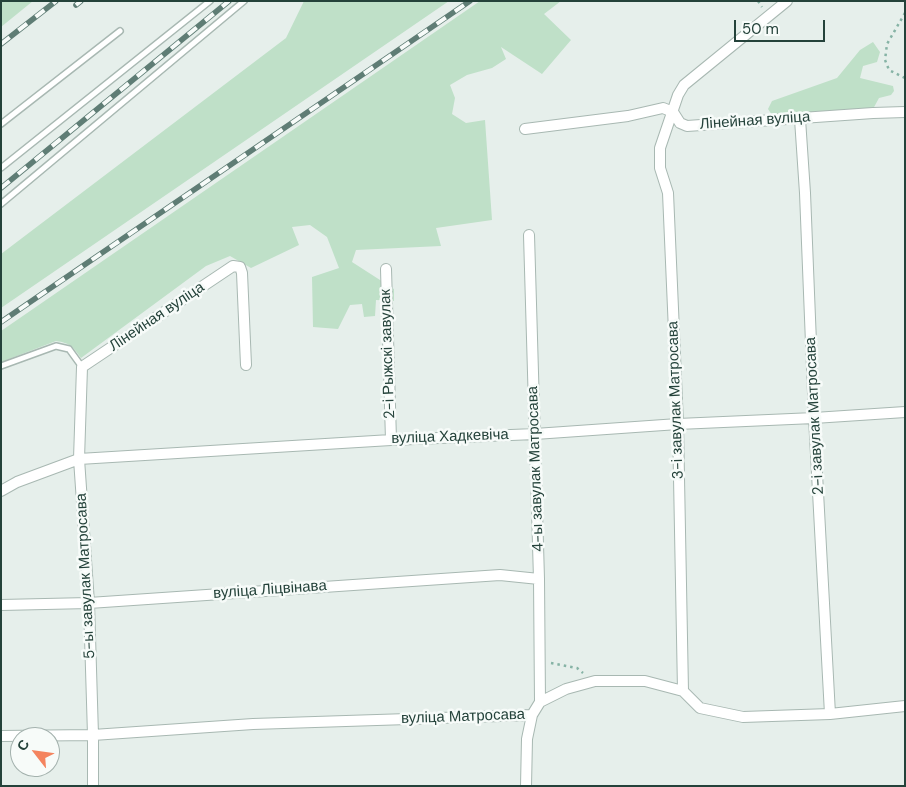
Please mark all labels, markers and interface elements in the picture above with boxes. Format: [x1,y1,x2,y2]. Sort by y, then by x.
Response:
scale bar [736,10,827,42]
text: 50 m [742,19,779,39]
street label: Лінейная вуліца [699,108,811,134]
street label: Лінейная вуліца [106,279,208,355]
street label: 2-і Рыжскі завулак [377,289,399,419]
street label: 3-і завулак Матросава [664,321,688,479]
street label: 2-і завулак Матросава [802,337,828,495]
street label: 4-ы завулак Матросава [524,386,548,552]
street label: вуліца Хадкевіча [391,426,509,448]
street label: 5-ы завулак Матросава [73,493,99,659]
street label: вуліца Ліцвінава [213,577,327,603]
street label: вуліца Матросава [401,706,525,728]
north arrow [10,727,60,777]
text: С [13,736,33,754]

